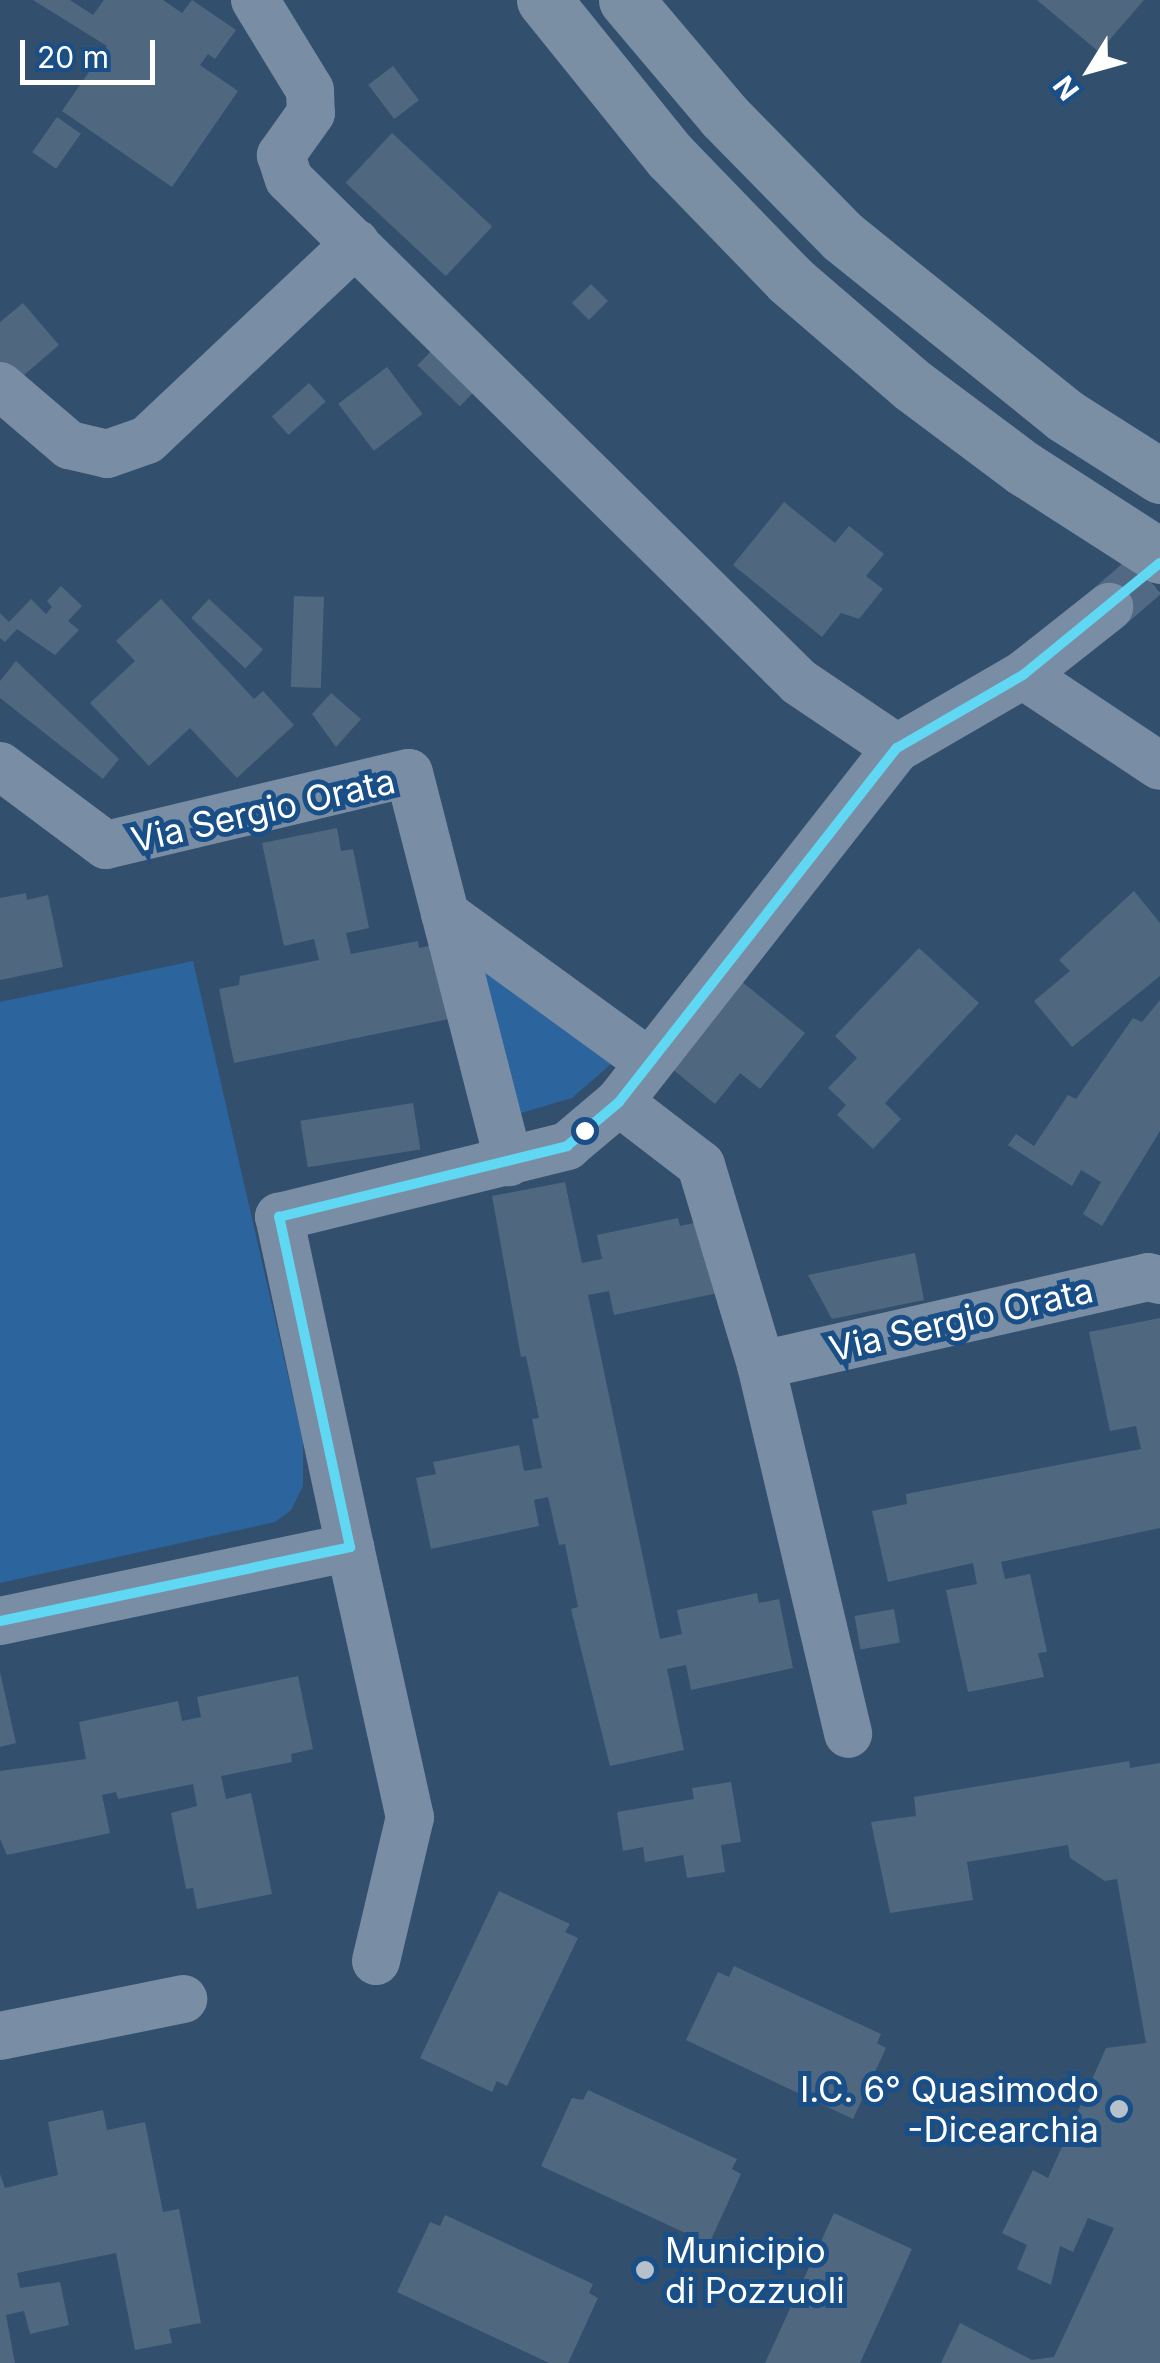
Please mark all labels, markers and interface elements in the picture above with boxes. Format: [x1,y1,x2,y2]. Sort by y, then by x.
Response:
scale bar [25,20,160,82]
north arrow [1040,20,1140,120]
text: 20 m [37,39,109,75]
text: N [1046,69,1086,107]
street label: Via Sergio Orata [127,759,399,861]
unlabelled marker [575,1121,595,1141]
street label: Via Sergio Orata [825,1268,1097,1370]
place label: I.C. 6° Quasimodo -Dicearchia [800,2068,1099,2150]
marker: I.C. 6° Quasimodo -Dicearchia [1108,2098,1130,2120]
place label: Municipio di Pozzuoli [665,2229,845,2311]
marker: Municipio di Pozzuoli [634,2259,656,2281]

